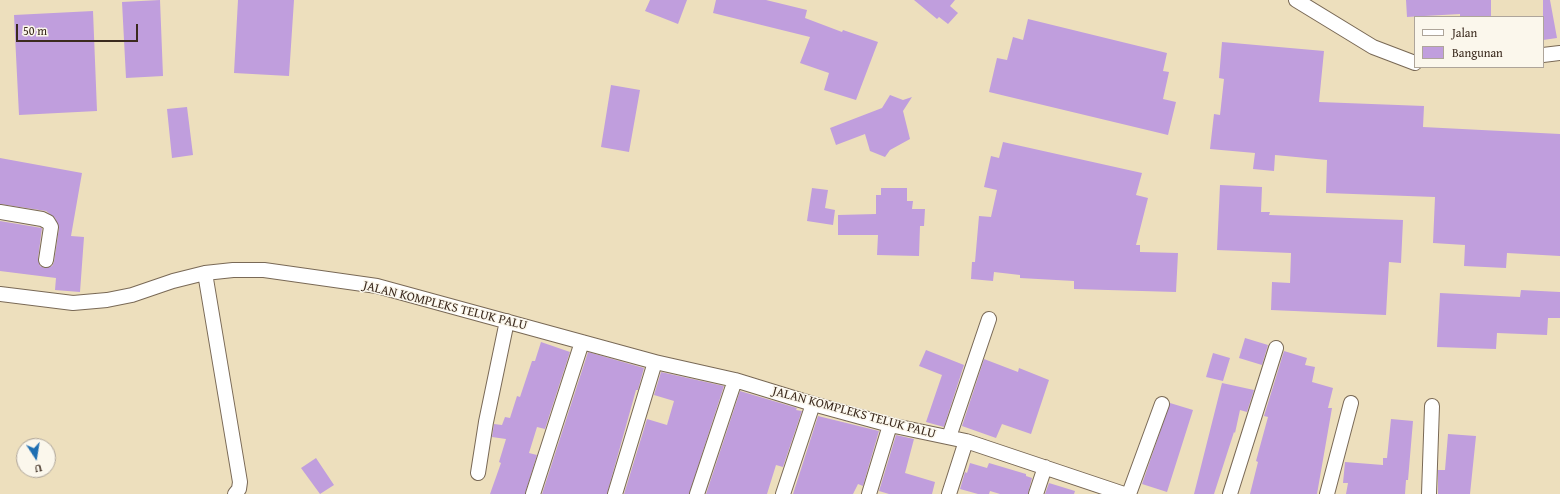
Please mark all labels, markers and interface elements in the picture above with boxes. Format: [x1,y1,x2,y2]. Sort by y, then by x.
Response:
scale bar [18,16,140,42]
legend [1414,16,1544,68]
text: 50 m [23,22,47,39]
text: Jalan [1452,24,1477,41]
text: Bangunan [1452,44,1503,61]
street label: JALAN KOMPLEKS TELUK PALU [361,278,529,334]
street label: JALAN KOMPLEKS TELUK PALU [771,384,937,442]
north arrow [16,438,56,478]
text: U [33,460,44,477]

